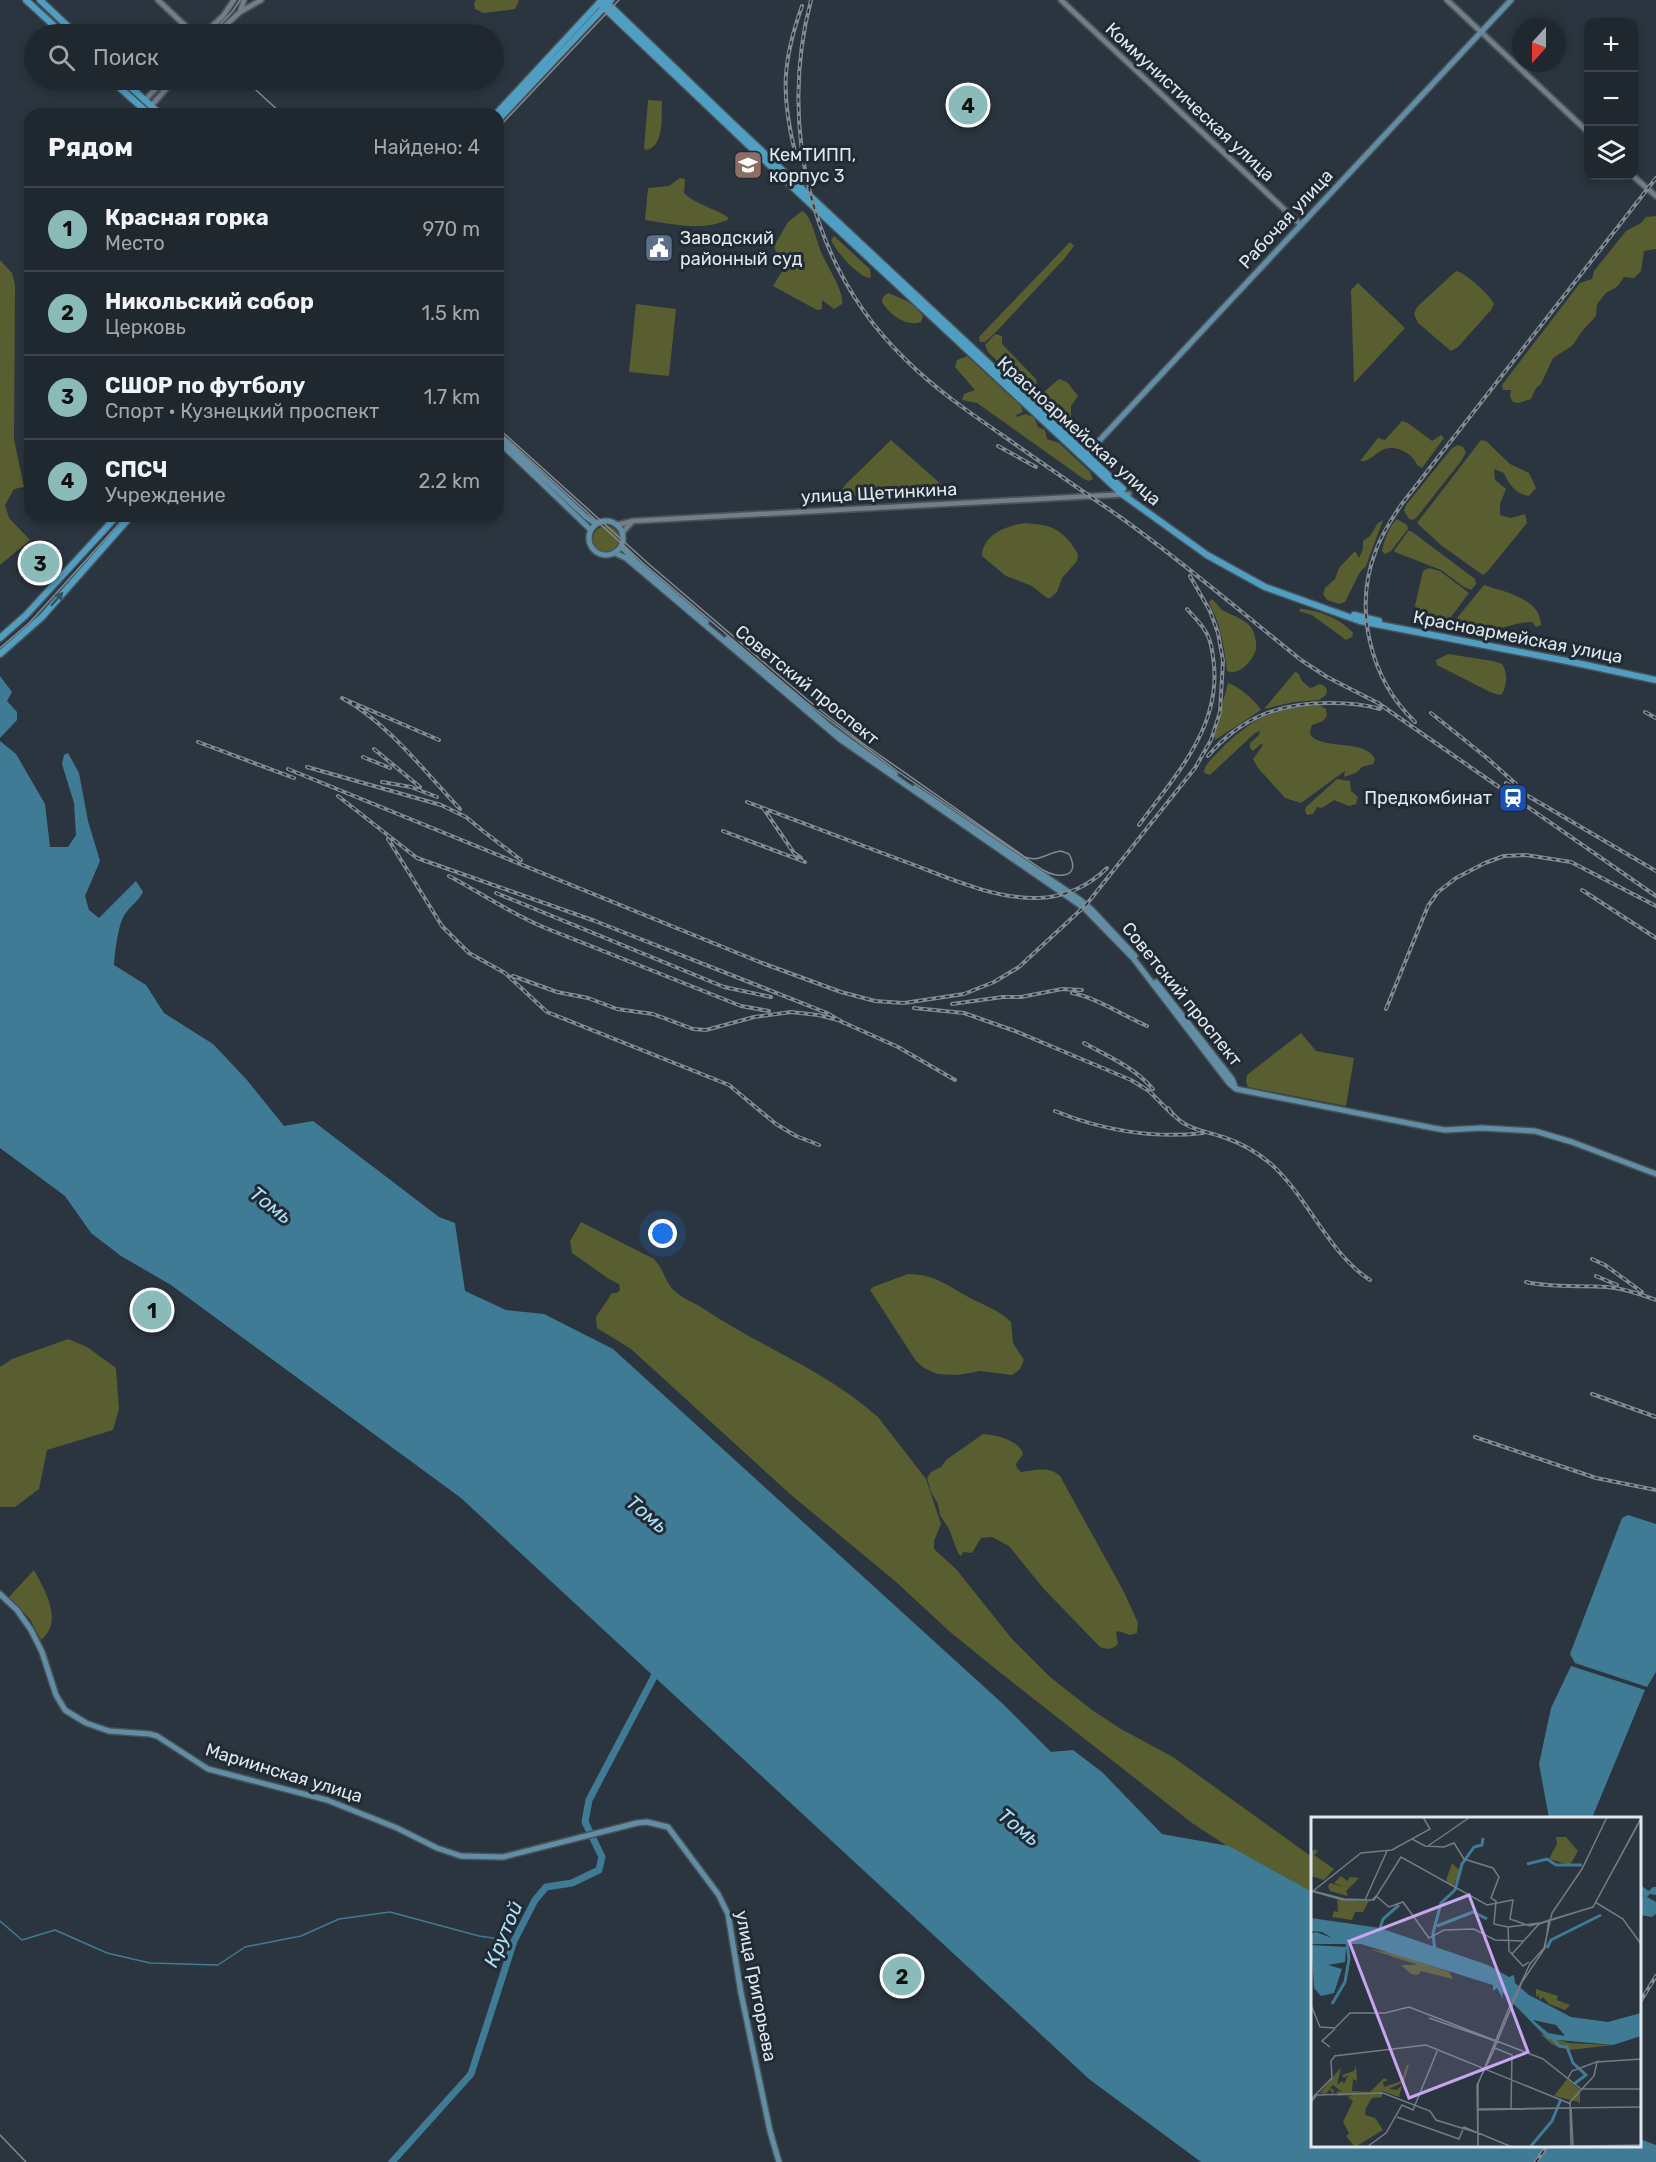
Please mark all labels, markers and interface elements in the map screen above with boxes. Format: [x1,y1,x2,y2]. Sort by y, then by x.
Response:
street label: Коммунистическая улица [1101,18,1279,186]
north arrow [1512,18,1566,72]
map controls [1584,18,1638,180]
button: + [1584,18,1638,72]
search box [24,24,504,90]
icon: search [45,41,78,74]
text: Поиск [93,44,159,71]
button: − [1584,72,1638,126]
pin: 4 [948,82,988,128]
button: layers [1584,126,1638,180]
text: Рядом [48,132,133,163]
text: Найдено: 4 [373,135,480,159]
place label: КемТИПП, корпус 3 [769,144,856,187]
school or university icon: КемТИПП, корпус 3 [732,149,764,181]
street label: Рабочая улица [1234,165,1338,273]
text: Красная горка [105,204,269,231]
text: 1 [63,217,72,241]
text: 970 m [423,217,480,241]
place label: Заводский районный суд [680,227,803,270]
text: Место [105,231,165,255]
public building icon: Заводский районный суд [643,232,675,264]
text: Никольский собор [105,288,314,315]
text: 2 [61,301,74,325]
text: 1.5 km [422,301,480,325]
text: Церковь [105,315,186,339]
street label: Красноармейская улица [993,352,1165,510]
text: СШОР по футболу [105,372,305,399]
text: 3 [61,385,74,409]
text: 1.7 km [424,385,480,409]
text: Спорт · Кузнецкий проспект [105,399,379,423]
text: СПСЧ [105,456,168,483]
text: 4 [61,469,74,493]
text: 2.2 km [418,469,480,493]
street label: улица Щетинкина [800,478,958,508]
text: Учреждение [105,483,226,507]
pin: 3 [20,540,60,586]
one-way arrow [50,592,63,607]
street label: Красноармейская улица [1411,606,1625,668]
street label: Советский проспект [731,620,883,750]
station icon: Предкомбинат [1497,782,1529,814]
place label: Предкомбинат [1364,787,1492,809]
street label: Советский проспект [1117,918,1247,1070]
water label: Томь [245,1181,297,1229]
your location [648,1219,677,1248]
pin: 1 [132,1288,172,1332]
water label: Томь [621,1490,673,1538]
street label: Мариинская улица [203,1739,365,1807]
water label: Томь [993,1803,1045,1851]
inset map [1311,1817,1641,2147]
water label: Крутой [478,1897,528,1971]
street label: улица Григорьева [731,1909,781,2063]
pin: 2 [882,1954,922,1998]

